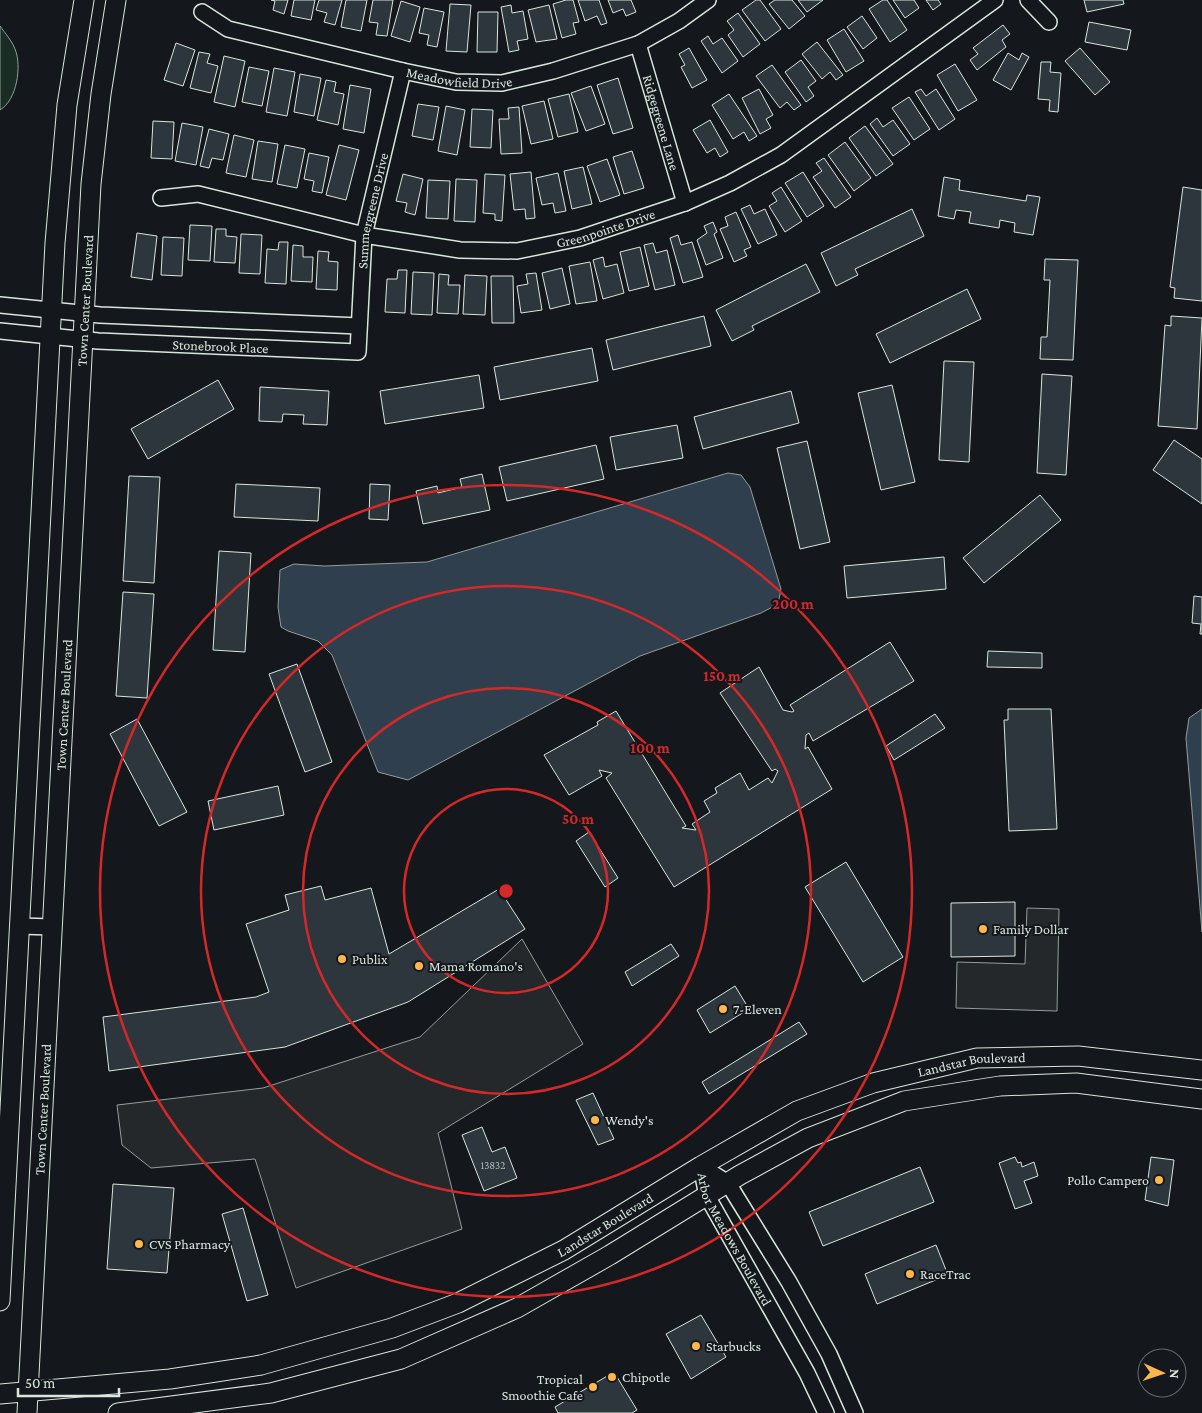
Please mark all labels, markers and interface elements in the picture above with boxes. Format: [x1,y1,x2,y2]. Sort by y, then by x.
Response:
street label: Meadowfield Drive [405,64,514,92]
street label: Ridgegreene Lane [640,73,683,172]
street label: Summergreene Drive [354,151,391,269]
street label: Greenpointe Drive [555,206,657,251]
street label: Town Center Boulevard [74,234,96,367]
street label: Stonebrook Place [172,336,269,356]
text: 200 m [772,596,814,612]
street label: Town Center Boulevard [52,638,75,771]
text: 150 m [703,668,741,684]
text: 100 m [630,740,670,756]
text: 50 m [562,811,594,827]
centre of rings [497,882,515,900]
place label: Family Dollar [993,921,1069,937]
marker: Family Dollar [977,923,989,935]
place label: Publix [352,951,388,967]
marker: Publix [336,953,348,965]
place label: Mama Romano's [429,958,523,974]
marker: Mama Romano's [413,960,425,972]
place label: 7-Eleven [733,1001,782,1017]
marker: 7-Eleven [717,1003,729,1015]
street label: Town Center Boulevard [31,1043,54,1175]
street label: Landstar Boulevard [916,1049,1026,1080]
place label: Wendy's [605,1112,653,1128]
marker: Wendy's [589,1114,601,1126]
house number: 13832 [481,1159,505,1171]
street label: Arbor Meadows Boulevard [694,1171,776,1309]
place label: Pollo Campero [1067,1172,1149,1188]
marker: Pollo Campero [1153,1174,1165,1186]
street label: Landstar Boulevard [555,1189,656,1260]
place label: CVS Pharmacy [149,1236,231,1252]
marker: CVS Pharmacy [133,1238,145,1250]
place label: RaceTrac [920,1266,971,1282]
marker: RaceTrac [904,1268,916,1280]
place label: Starbucks [706,1338,761,1354]
marker: Starbucks [690,1340,702,1352]
north arrow [1137,1348,1187,1398]
scale bar [18,1366,119,1398]
text: N [1167,1368,1183,1379]
place label: Chipotle [622,1369,670,1385]
place label: Tropical Smoothie Cafe [502,1371,583,1403]
marker: Chipotle [606,1371,618,1383]
text: 50 m [25,1375,55,1391]
marker: Tropical Smoothie Cafe [587,1381,599,1393]

